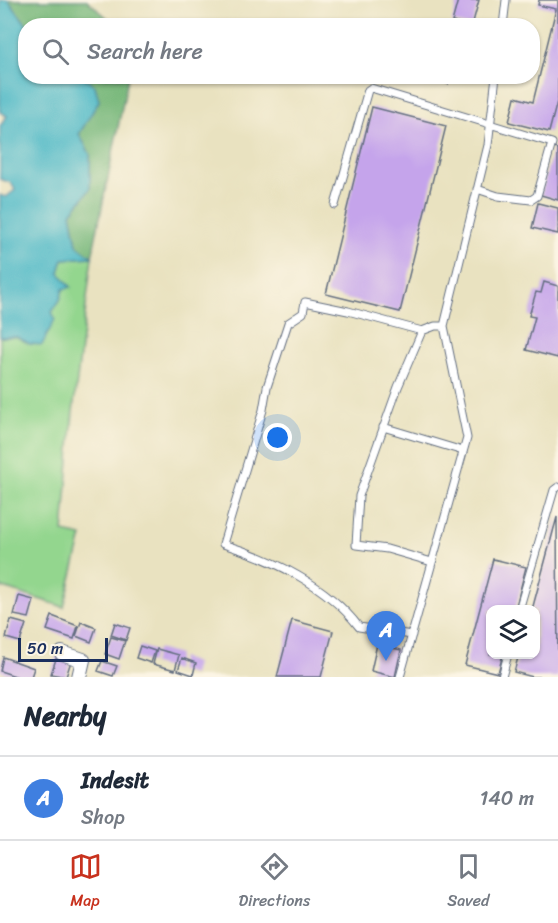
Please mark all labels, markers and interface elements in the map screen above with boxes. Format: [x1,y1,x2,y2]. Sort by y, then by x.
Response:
search box [18,18,540,84]
text: Search here [87,32,203,71]
icon: search [39,35,72,68]
your location [263,423,292,452]
map controls [486,605,540,659]
button: layers [486,605,540,659]
pin: A [366,612,406,661]
text: 50 m [27,634,63,663]
scale bar [18,635,108,662]
text: Nearby [24,693,106,739]
text: Indesit [81,761,149,800]
text: A [37,781,50,816]
text: 140 m [480,781,534,816]
text: Shop [81,800,125,835]
tab: Map [69,850,102,915]
tab: Directions [239,850,310,915]
tab: Saved [447,850,489,915]

